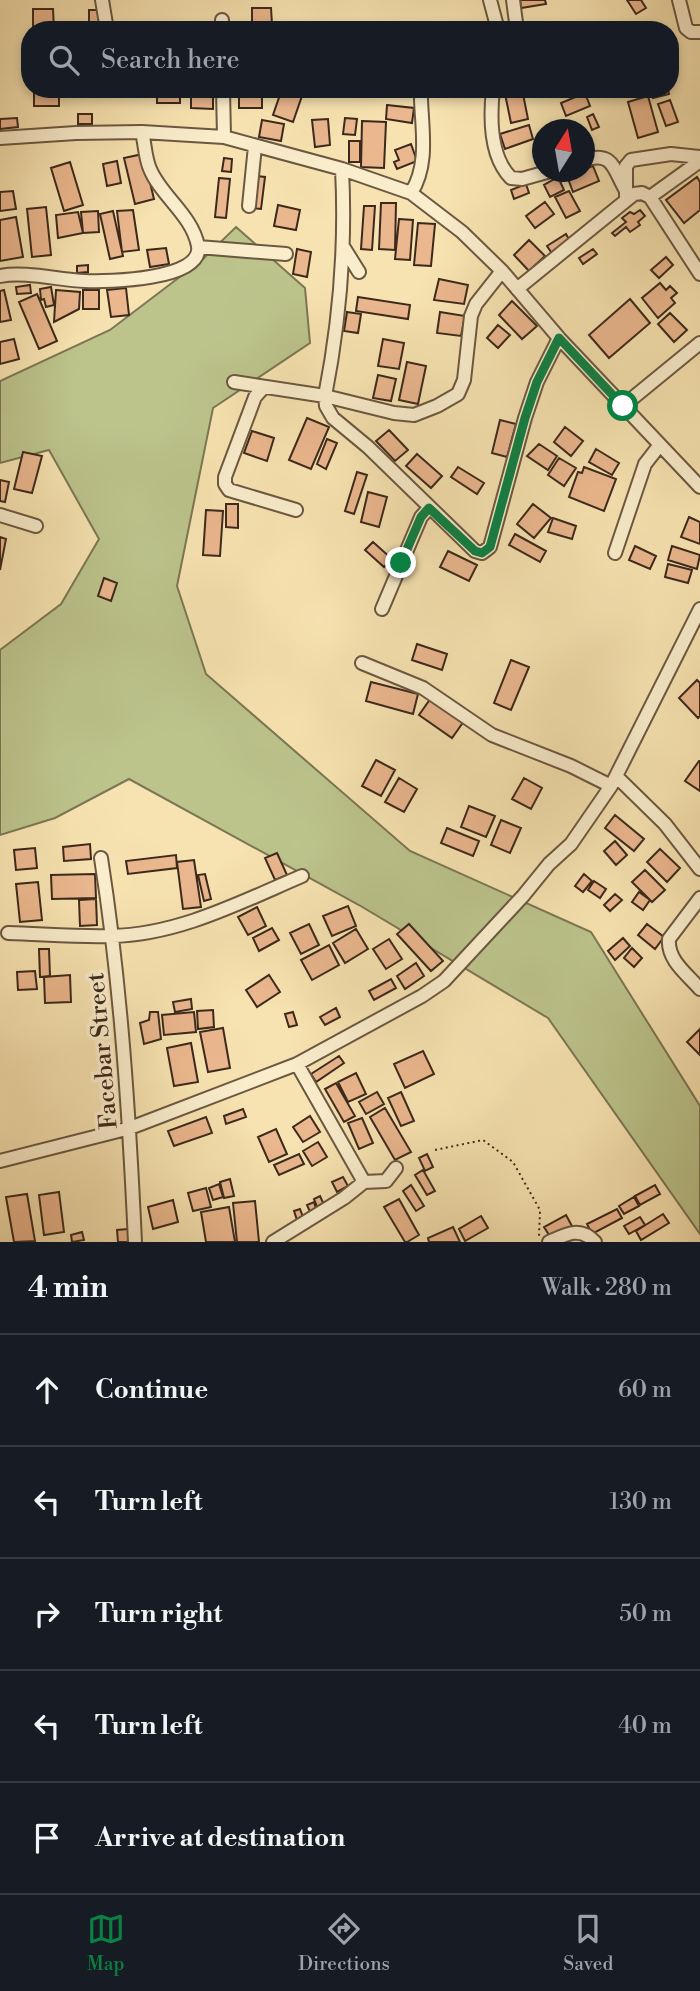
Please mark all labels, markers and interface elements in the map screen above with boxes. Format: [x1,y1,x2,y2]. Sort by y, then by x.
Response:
search box [21,21,679,98]
icon: search [45,41,83,79]
text: Search here [101,44,240,76]
north arrow [532,119,595,182]
route start [607,390,638,421]
route end [385,547,416,578]
street label: Facebar Street [81,971,125,1130]
text: 4 min [28,1269,108,1307]
text: Walk · 280 m [542,1274,672,1302]
icon: ahead [28,1371,66,1409]
text: Continue [95,1374,208,1406]
text: 60 m [618,1376,672,1404]
icon: left [28,1483,66,1521]
text: Turn left [95,1486,203,1518]
text: 130 m [609,1488,672,1516]
icon: right [28,1595,66,1633]
text: Turn right [95,1598,223,1630]
text: 50 m [619,1600,672,1628]
icon: left [28,1707,66,1745]
text: Turn left [95,1710,203,1742]
text: 40 m [618,1712,672,1740]
icon: arrive [28,1819,66,1857]
text: Arrive at destination [95,1822,345,1854]
tab: Map [87,1910,125,1976]
tab: Directions [298,1910,390,1976]
tab: Saved [563,1910,613,1976]

